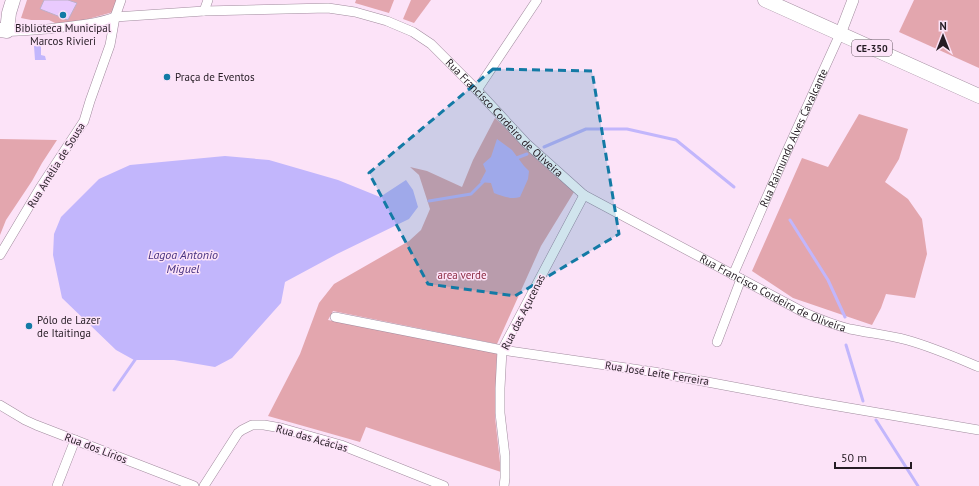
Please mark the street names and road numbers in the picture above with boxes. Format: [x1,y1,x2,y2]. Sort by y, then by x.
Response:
road number: CE-350 [852,40,892,56]
street label: Rua Francisco Cordeiro de Oliveira [443,56,566,180]
street label: Rua Raimundo Alves Cavalcante [756,66,831,209]
street label: Rua Amélia de Sousa [24,120,88,210]
street label: Rua Francisco Cordeiro de Oliveira [697,251,847,335]
street label: Rua das Açucenas [498,272,548,352]
street label: Rua José Leite Ferreira [604,358,710,388]
street label: Rua das Acácias [274,421,350,455]
street label: Rua dos Lírios [63,430,130,466]

